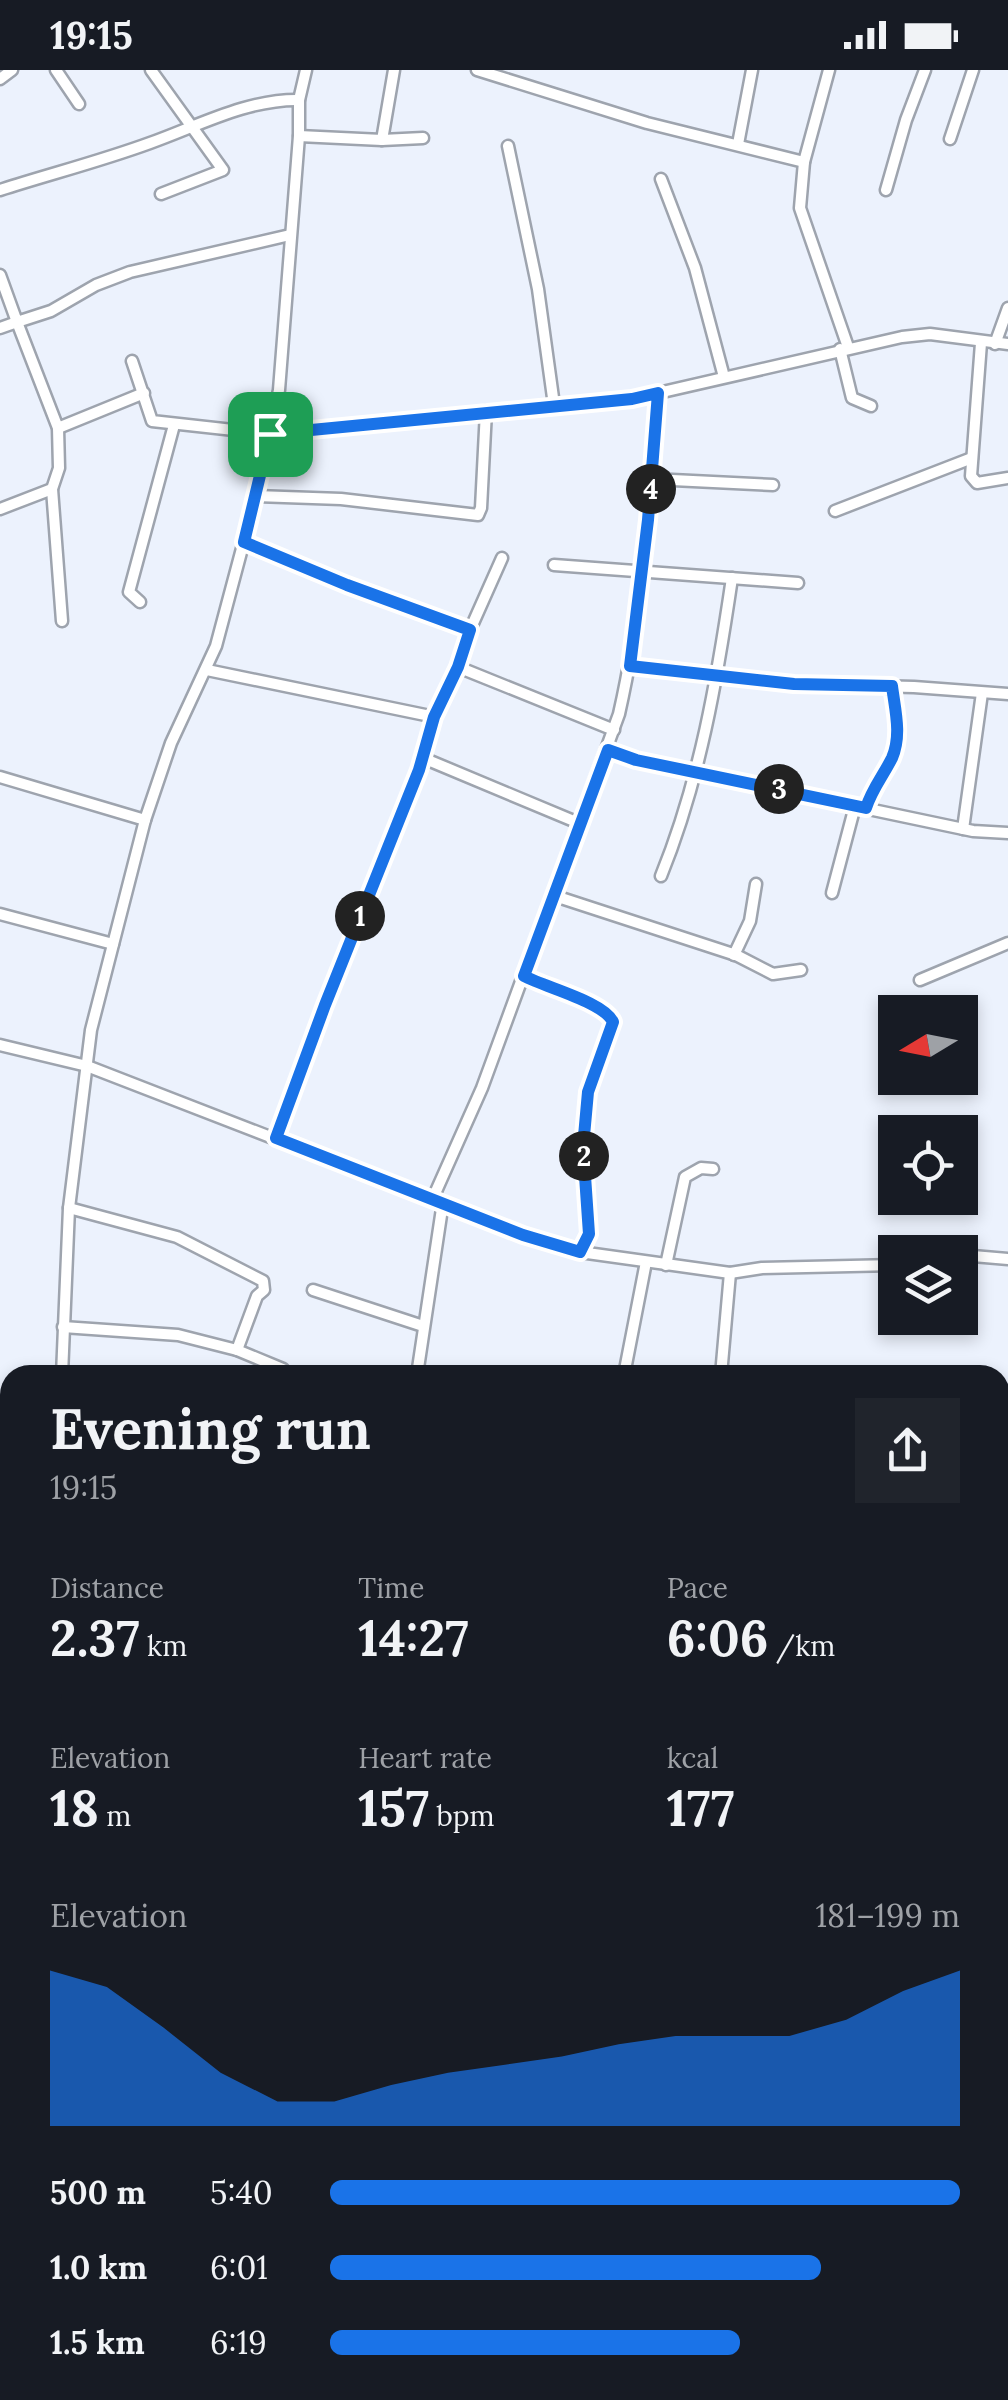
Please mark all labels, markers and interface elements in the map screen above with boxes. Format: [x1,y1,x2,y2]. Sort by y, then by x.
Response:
text: 19:15 [50,11,133,59]
pin [228,392,313,477]
icon: arrive [243,407,298,462]
pin: 4 [626,464,676,514]
text: 4 [643,471,659,507]
pin: 3 [754,764,804,814]
text: 3 [771,771,787,807]
pin: 1 [335,891,385,941]
text: 1 [354,898,366,934]
north arrow [878,995,978,1095]
map controls [878,995,978,1335]
button: locate [878,1115,978,1215]
pin: 2 [559,1131,609,1181]
text: 2 [577,1138,591,1174]
button: layers [878,1235,978,1335]
text: Evening run [50,1394,371,1464]
button: share [855,1398,960,1503]
text: 19:15 [50,1467,117,1508]
text: Distance [50,1570,164,1606]
text: Time [358,1570,424,1606]
text: Pace [667,1570,728,1606]
text: 2.37 [50,1606,140,1670]
text: 14:27 [358,1606,469,1670]
text: 6:06 [667,1606,768,1670]
text: km [140,1628,187,1664]
text: /km [768,1628,835,1664]
text: Elevation [50,1740,170,1776]
text: Heart rate [358,1740,492,1776]
text: kcal [667,1740,718,1776]
text: 18 [50,1776,99,1840]
text: 157 [358,1776,429,1840]
text: 177 [667,1776,735,1840]
text: m [99,1798,131,1834]
text: bpm [429,1798,495,1834]
text: Elevation [50,1895,187,1936]
text: 181–199 m [815,1895,960,1936]
text: 500 m [50,2172,146,2213]
text: 5:40 [210,2172,273,2213]
text: 1.0 km [50,2247,147,2288]
text: 6:01 [210,2247,268,2288]
text: 1.5 km [50,2322,145,2363]
text: 6:19 [210,2322,267,2363]

